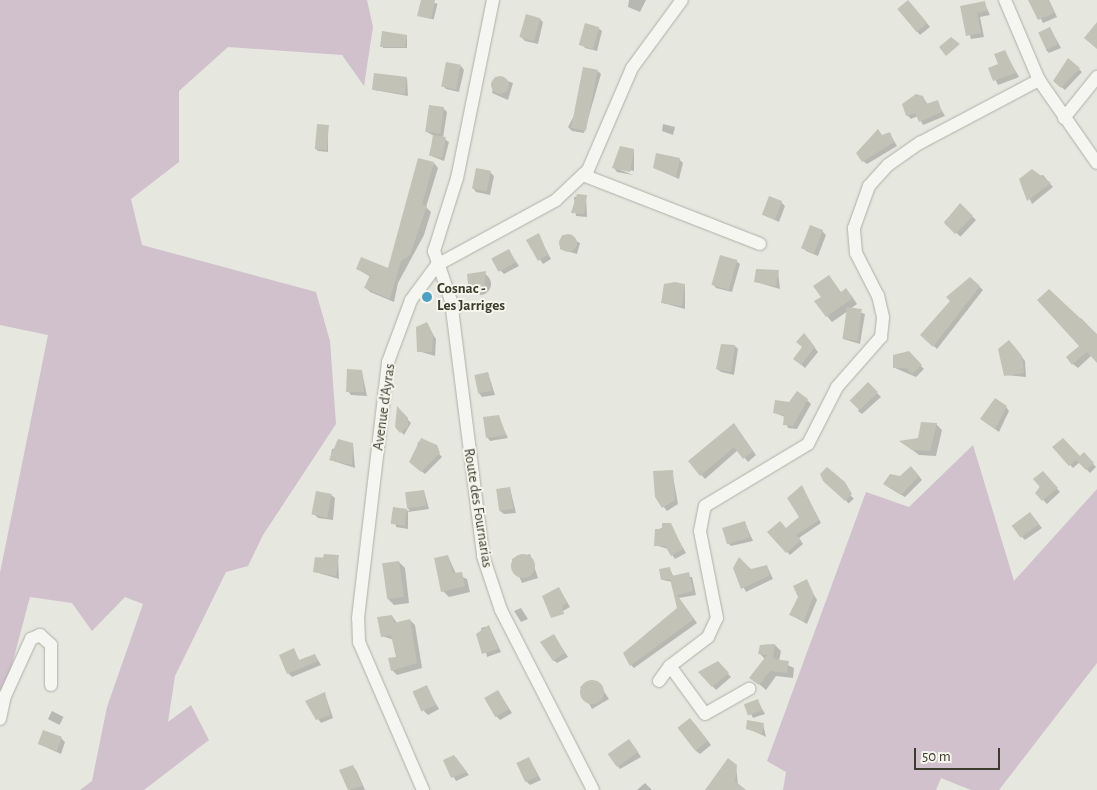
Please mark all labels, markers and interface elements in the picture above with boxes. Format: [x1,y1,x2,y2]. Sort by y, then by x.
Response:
place label: Cosnac - Les Jarriges [437,279,505,314]
marker: Cosnac - Les Jarriges [421,291,433,303]
street label: Avenue d'Ayras [369,362,399,452]
street label: Route des Fournarias [460,447,496,569]
scale bar [917,738,1003,770]
text: 50 m [922,749,951,764]

